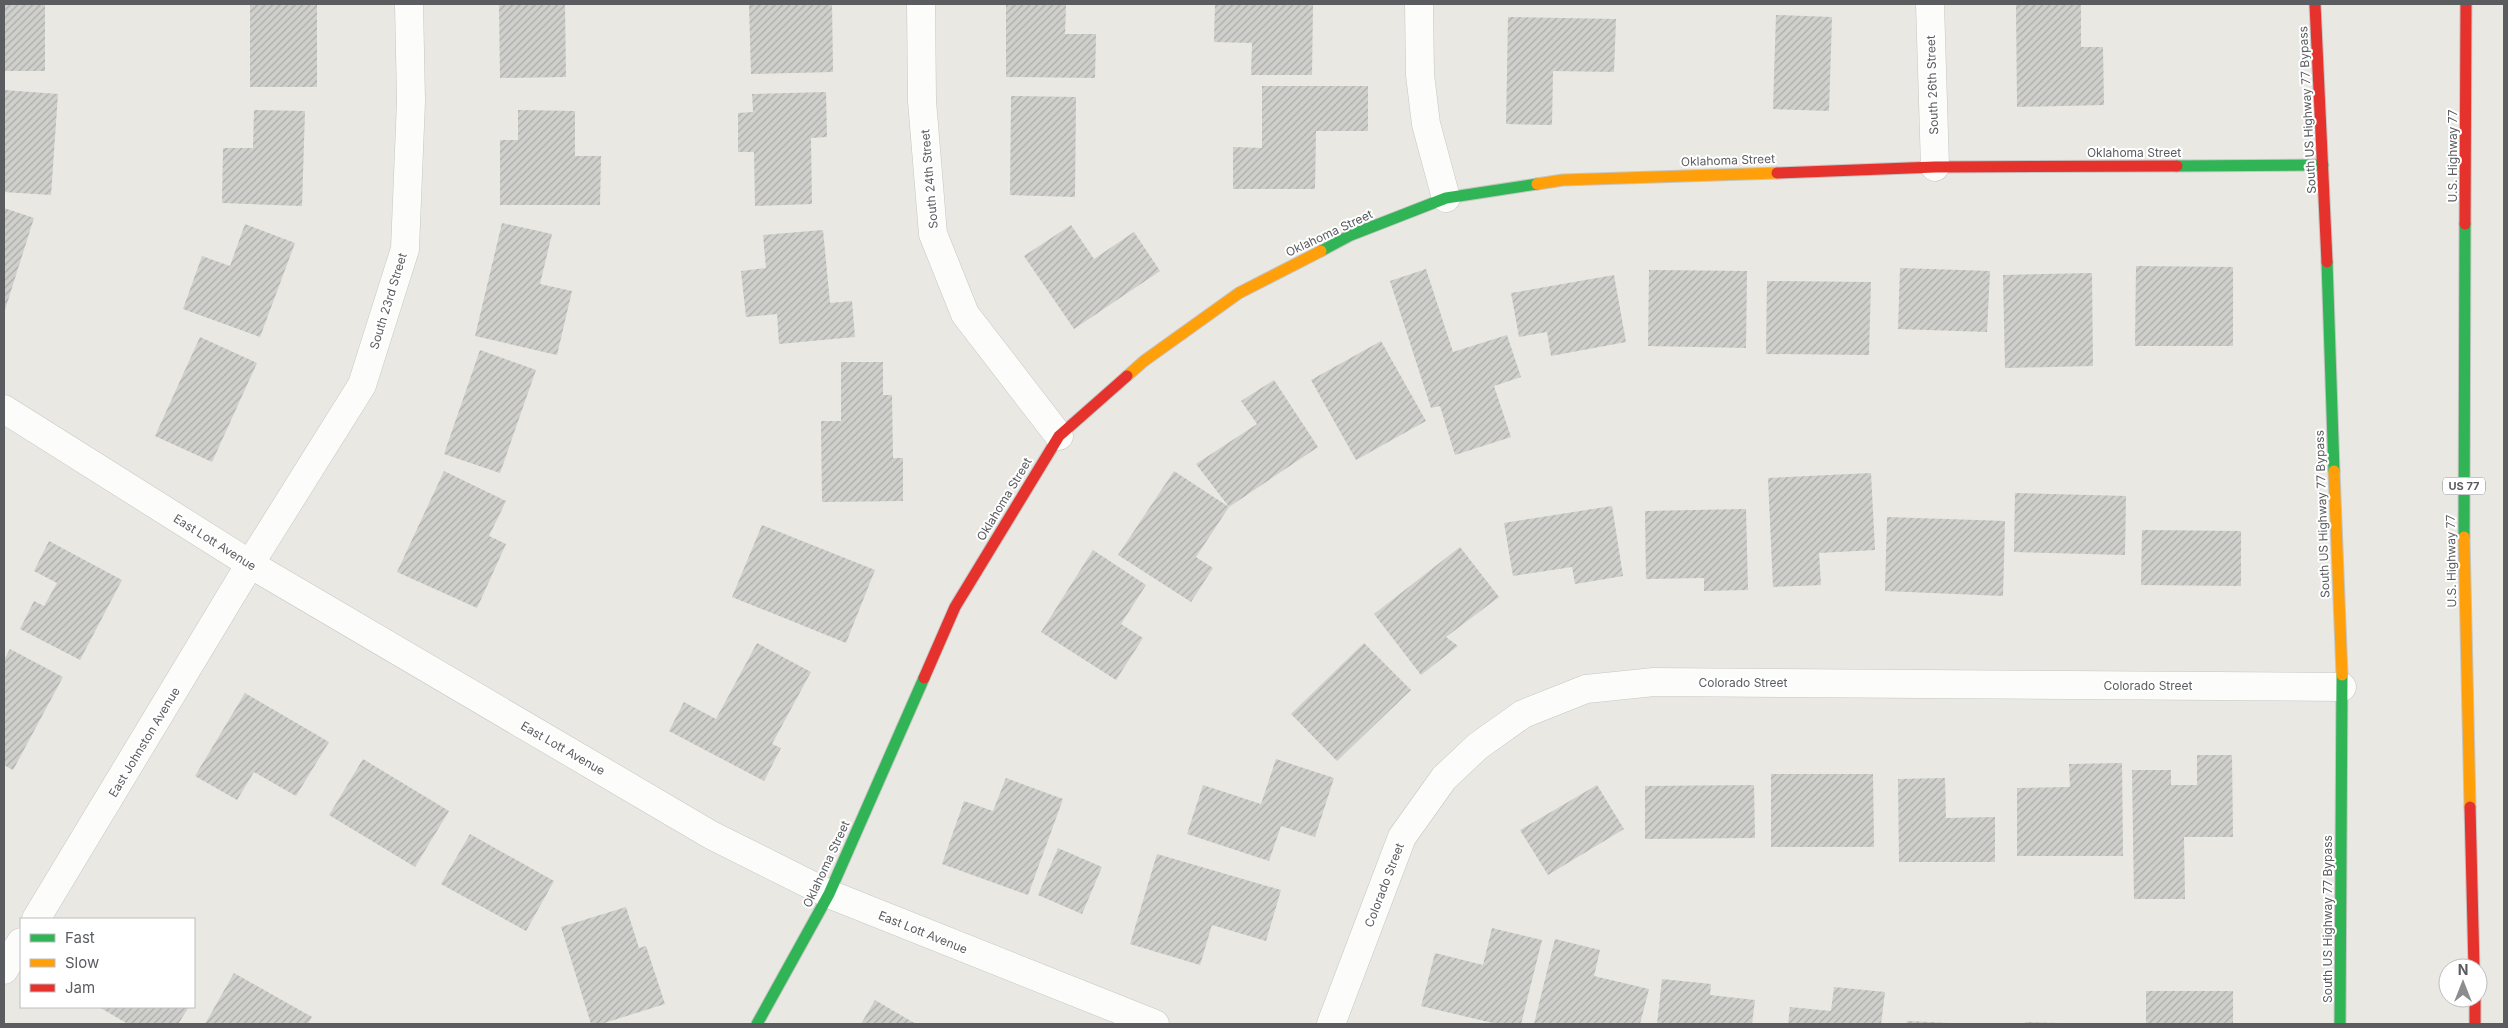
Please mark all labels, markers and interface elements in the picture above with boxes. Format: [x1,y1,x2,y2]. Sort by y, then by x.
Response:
street label: South US Highway 77 Bypass [2295,26,2319,194]
street label: South 26th Street [1923,35,1941,135]
street label: U.S. Highway 77 [2445,109,2460,203]
street label: South 24th Street [917,129,941,229]
street label: Oklahoma Street [2087,145,2181,160]
street label: Oklahoma Street [1681,151,1775,169]
street label: Oklahoma Street [1283,206,1375,260]
street label: South 23rd Street [366,251,410,351]
street label: South US Highway 77 Bypass [2312,430,2332,598]
street label: Oklahoma Street [973,455,1035,543]
road number: US 77 [2443,478,2485,494]
street label: East Lott Avenue [171,511,259,573]
street label: U.S. Highway 77 [2443,514,2459,608]
street label: Colorado Street [1698,675,1788,690]
street label: Colorado Street [2103,678,2193,693]
street label: East Johnston Avenue [105,684,183,800]
street label: East Lott Avenue [518,718,608,778]
street label: Oklahoma Street [799,818,853,910]
street label: South US Highway 77 Bypass [2320,835,2335,1003]
street label: Colorado Street [1361,841,1407,929]
street label: East Lott Avenue [876,907,970,957]
legend [20,918,195,1008]
text: Fast [65,928,95,947]
text: Slow [65,953,99,972]
north arrow [2438,958,2488,1008]
text: N [2458,961,2468,978]
text: Jam [65,978,95,997]

